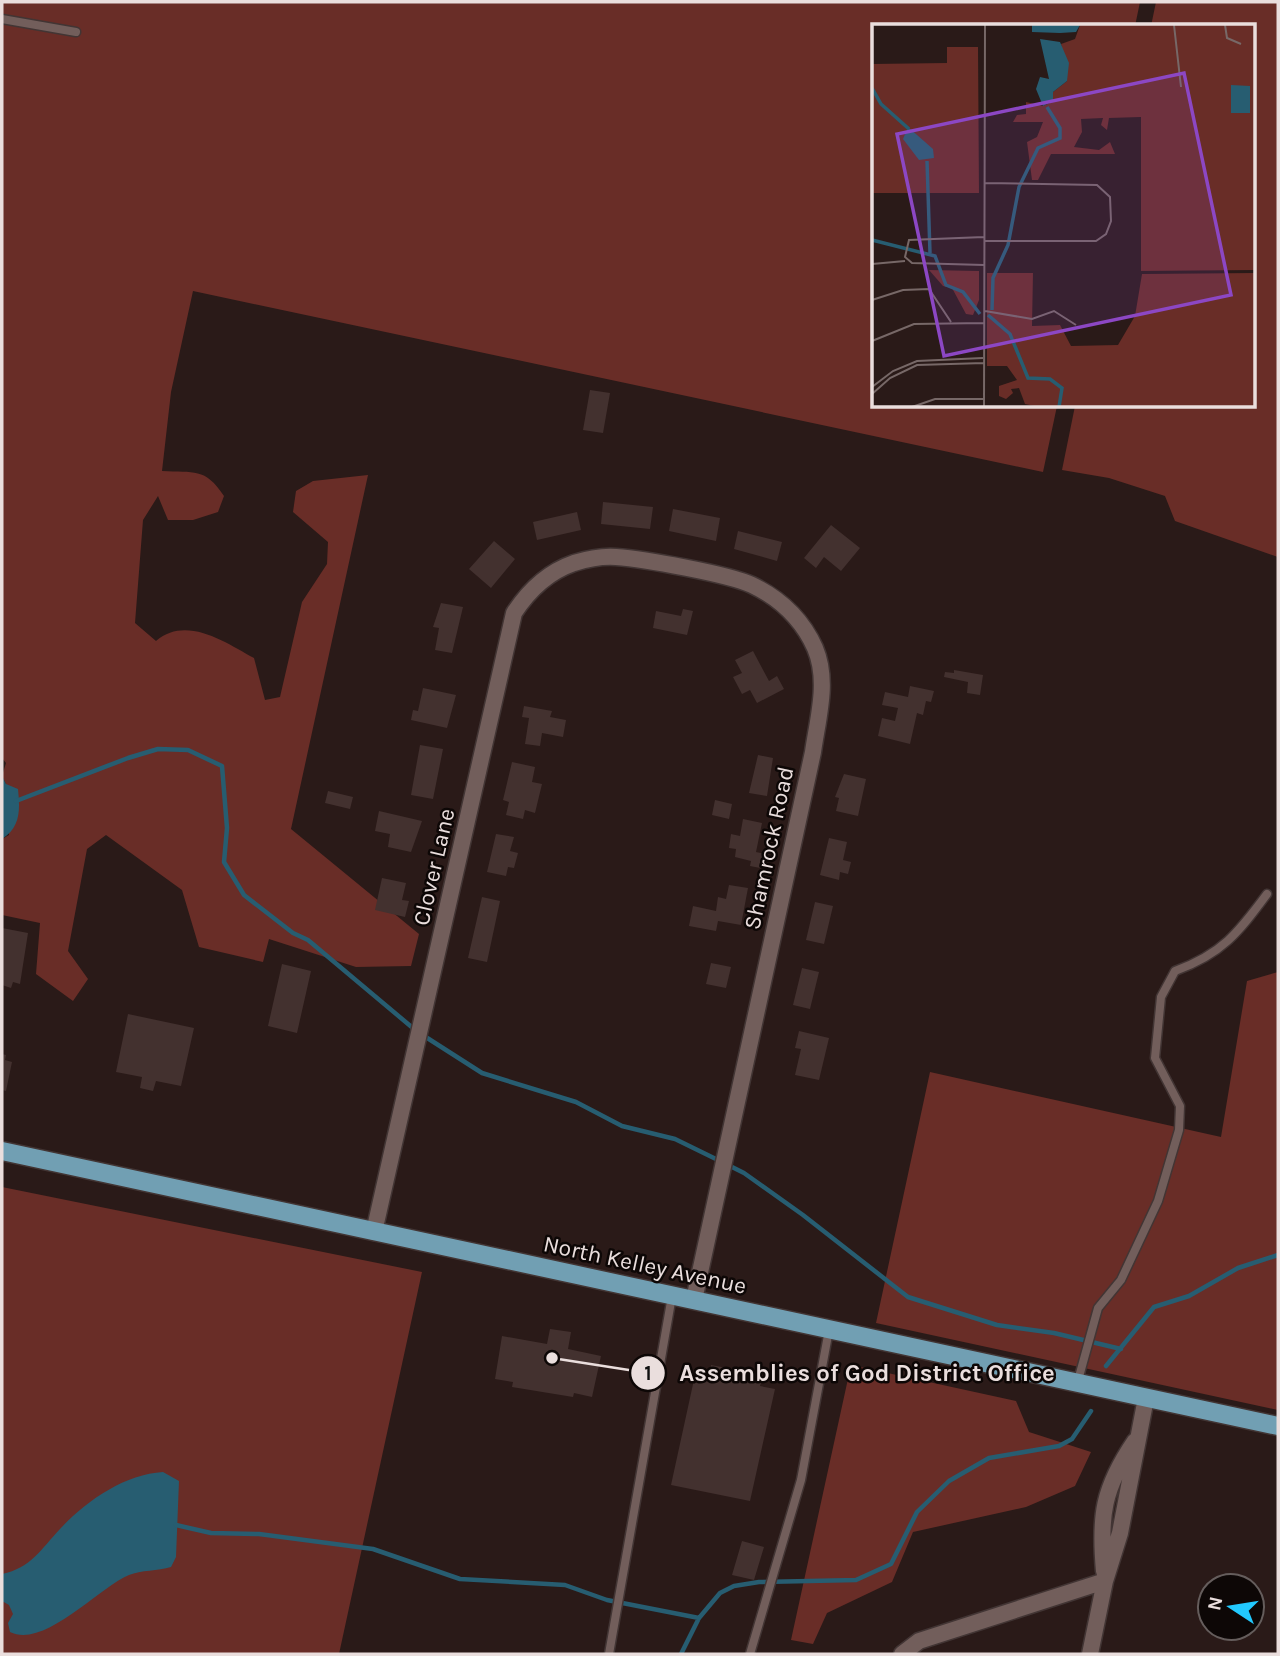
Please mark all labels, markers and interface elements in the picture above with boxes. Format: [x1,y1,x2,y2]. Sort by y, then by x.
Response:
inset map [872,24,1256,408]
street label: Shamrock Road [739,764,799,932]
street label: Clover Lane [407,806,461,928]
street label: North Kelley Avenue [541,1230,749,1300]
callout: Assemblies of God District Office [630,1350,1069,1395]
text: Assemblies of God District Office [679,1359,1055,1387]
text: 1 [644,1361,652,1385]
north arrow [1196,1572,1266,1642]
text: N [1203,1595,1228,1613]

